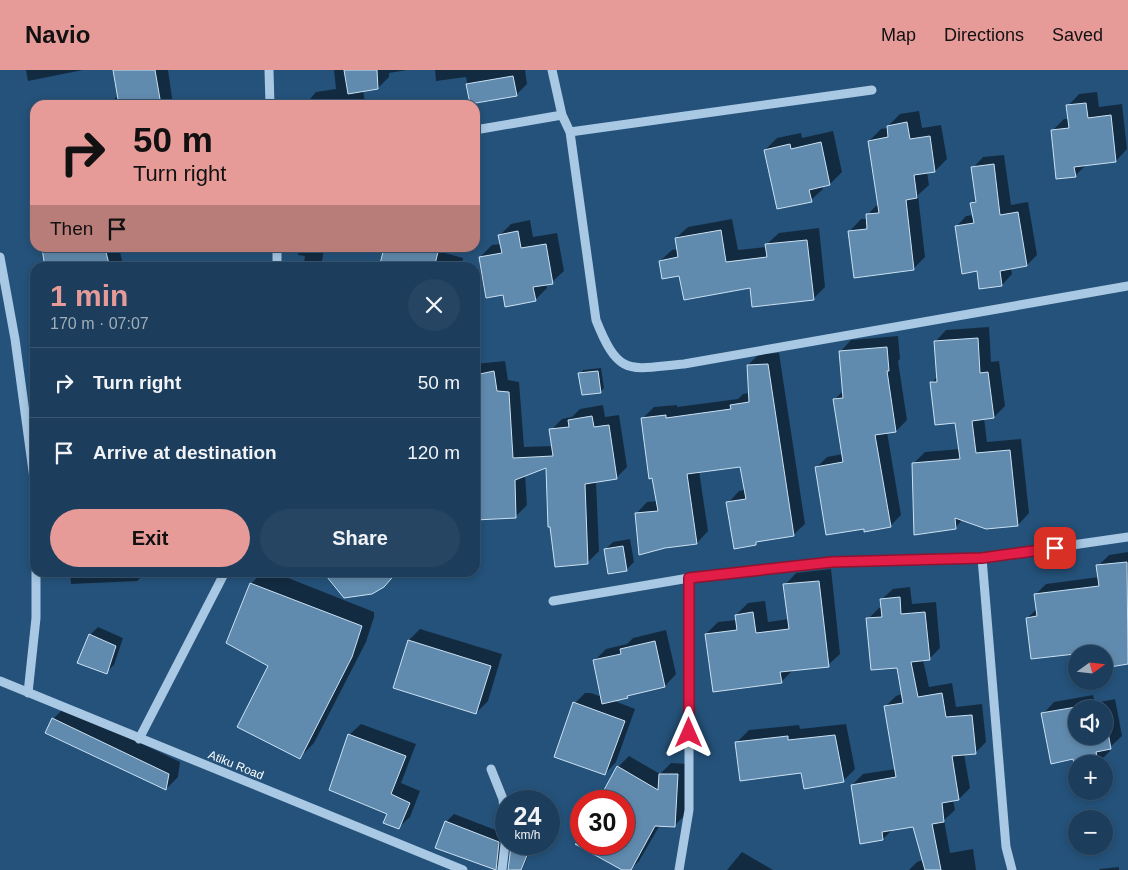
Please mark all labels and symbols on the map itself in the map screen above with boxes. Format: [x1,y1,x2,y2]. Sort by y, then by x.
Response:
pin [1034,527,1076,569]
north arrow [1068,645,1112,690]
position arrow [662,706,714,758]
street label: Atiku Road [206,748,266,782]
speed limit sign: 30 [570,790,635,855]

